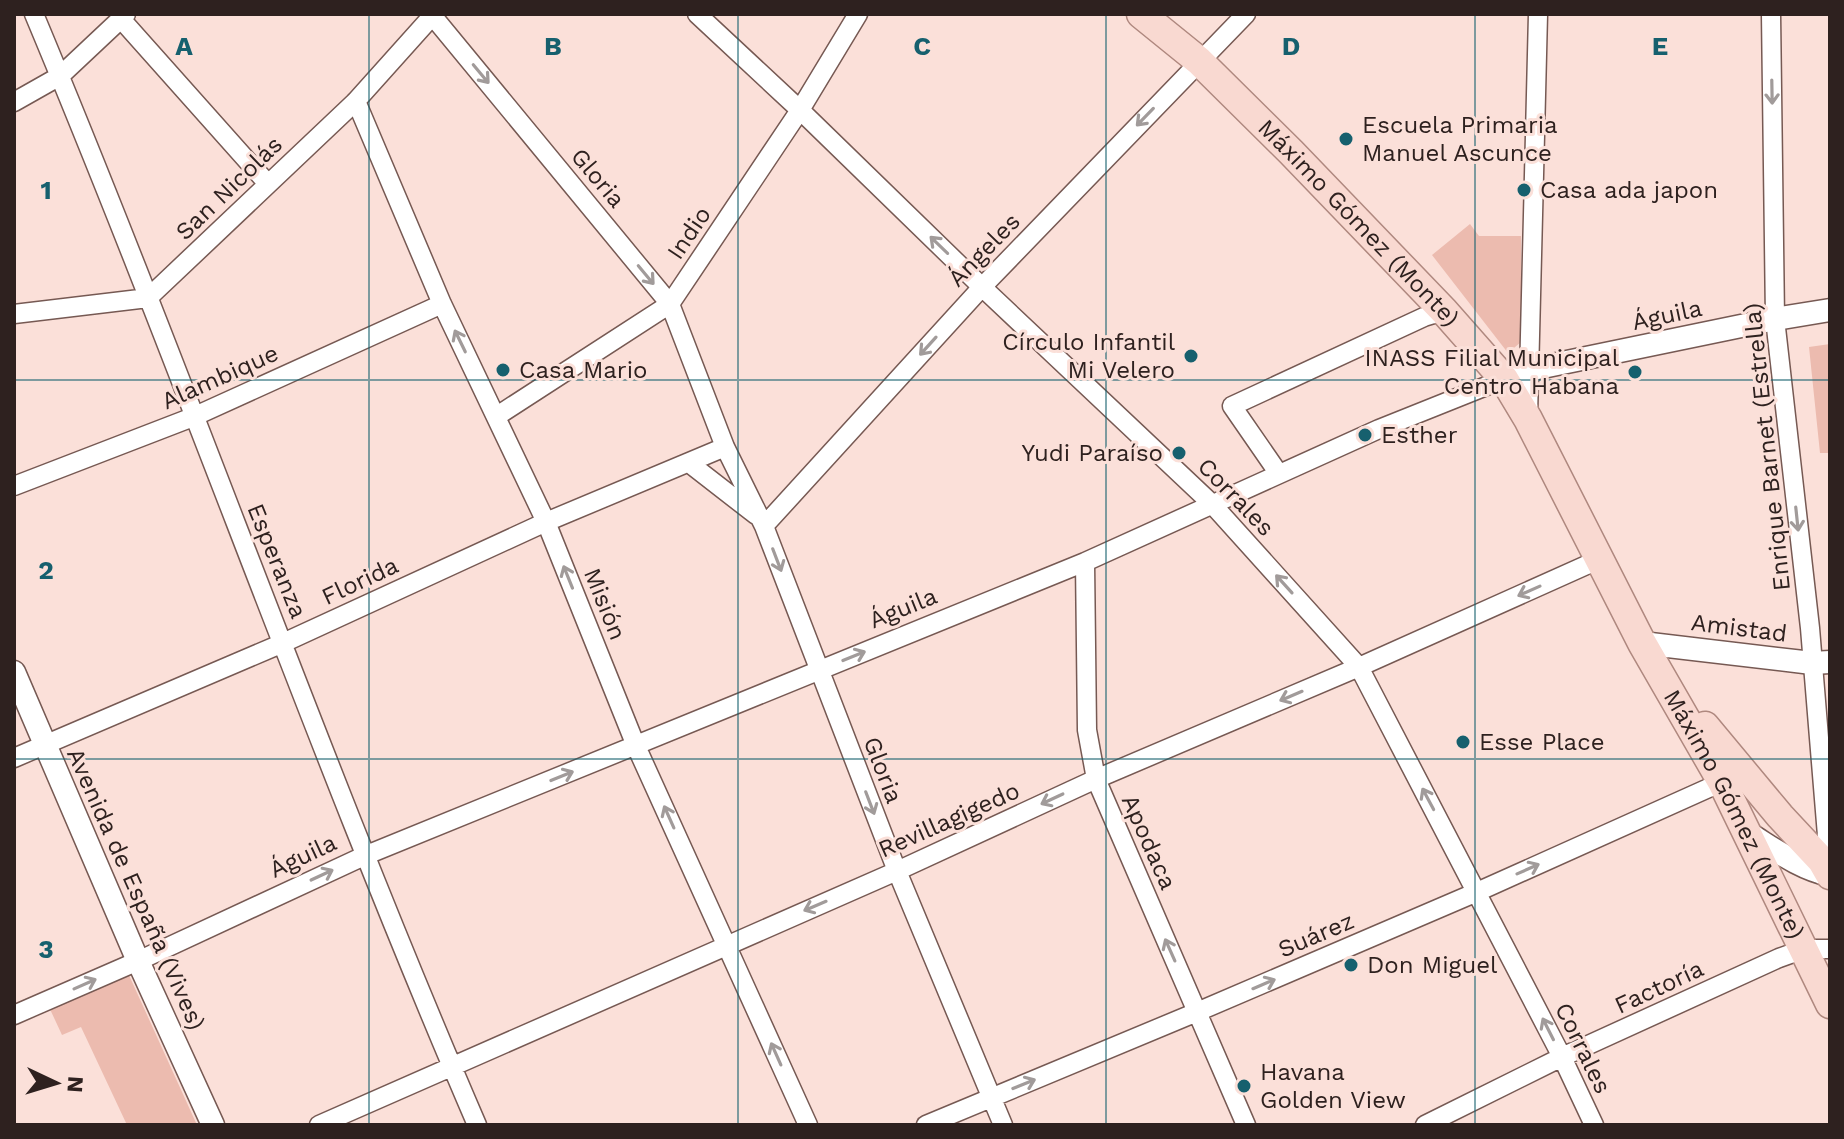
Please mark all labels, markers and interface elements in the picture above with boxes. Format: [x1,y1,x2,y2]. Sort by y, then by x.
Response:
text: A [175,31,193,61]
text: B [544,31,562,61]
text: C [913,31,931,61]
text: D [1282,31,1300,61]
text: E [1652,31,1668,61]
one-way arrow [472,63,490,84]
one-way arrow [1765,78,1780,105]
one-way arrow [1136,107,1155,126]
place label: Escuela Primaria Manuel Ascunce [1362,111,1558,167]
street label: Máximo Gómez (Monte) [1252,114,1465,332]
street label: San Nicolás [170,130,288,246]
marker: Escuela Primaria Manuel Ascunce [1337,130,1355,148]
street label: Gloria [565,143,631,213]
text: 1 [40,175,52,205]
place label: Casa ada japon [1540,176,1718,204]
marker: Casa ada japon [1515,181,1533,199]
street label: Indio [661,201,717,265]
street label: Ángeles [942,207,1026,293]
one-way arrow [929,236,949,255]
one-way arrow [637,264,655,284]
street label: Águila [1629,294,1705,336]
street label: Enrique Barnet (Estrella) [1738,302,1796,592]
place label: Círculo Infantil Mi Velero [1002,328,1176,384]
one-way arrow [452,329,467,353]
one-way arrow [919,336,937,356]
street label: Alambique [157,339,283,415]
place label: INASS Filial Municipal Centro Habana [1365,344,1620,400]
marker: Círculo Infantil Mi Velero [1182,347,1200,365]
place label: Casa Mario [519,356,647,384]
marker: Casa Mario [494,361,512,379]
marker: INASS Filial Municipal Centro Habana [1626,363,1644,381]
place label: Esther [1381,421,1458,449]
marker: Esther [1356,426,1374,444]
place label: Yudi Paraíso [1021,439,1163,467]
marker: Yudi Paraíso [1170,444,1188,462]
street label: Corrales [1192,452,1280,542]
street label: Esperanza [241,500,313,622]
one-way arrow [1790,505,1805,532]
one-way arrow [771,547,785,572]
street label: Florida [317,551,403,611]
text: 2 [38,555,54,585]
street label: Misión [578,564,632,644]
one-way arrow [560,565,575,590]
one-way arrow [1276,575,1294,595]
street label: Águila [865,582,941,634]
one-way arrow [1517,584,1541,599]
street label: Amistad [1689,608,1789,648]
one-way arrow [841,647,866,662]
street label: Máximo Gómez (Monte) [1658,685,1810,943]
one-way arrow [1279,690,1304,705]
place label: Esse Place [1479,728,1605,756]
street label: Gloria [858,733,908,807]
marker: Esse Place [1454,733,1472,751]
street label: Avenida de España (Vives) [61,744,211,1034]
one-way arrow [549,768,574,782]
street label: Revillagigedo [874,776,1024,864]
one-way arrow [1419,787,1435,811]
one-way arrow [864,790,878,815]
street label: Apodaca [1116,790,1182,894]
one-way arrow [1040,793,1065,808]
one-way arrow [660,805,675,830]
street label: Águila [265,828,341,884]
one-way arrow [1516,861,1540,876]
one-way arrow [309,867,334,882]
one-way arrow [803,899,828,914]
street label: Suárez [1274,907,1358,963]
text: 3 [38,934,54,964]
one-way arrow [1162,939,1177,963]
place label: Don Miguel [1367,951,1498,979]
street label: Factoría [1610,954,1708,1020]
marker: Don Miguel [1342,956,1360,974]
one-way arrow [73,975,97,990]
one-way arrow [1251,975,1275,990]
street label: Corrales [1549,998,1617,1098]
one-way arrow [1539,1018,1555,1042]
one-way arrow [768,1042,783,1066]
north arrow [16,1043,96,1123]
place label: Havana Golden View [1260,1058,1406,1114]
text: N [62,1075,88,1093]
one-way arrow [1011,1076,1036,1090]
marker: Havana Golden View [1235,1077,1253,1095]

